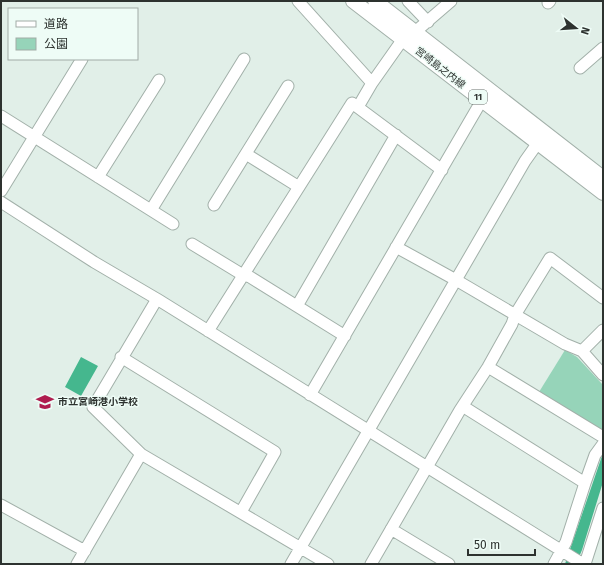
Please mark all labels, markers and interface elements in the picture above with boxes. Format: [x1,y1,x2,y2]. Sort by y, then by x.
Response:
legend [8,8,138,60]
north arrow [556,8,596,48]
text: 道路 [44,17,68,31]
text: N [578,25,592,36]
text: 公園 [44,37,68,51]
street label: 宮崎島之内線 [413,45,467,91]
road number: 11 [469,90,487,104]
school or university icon: 市立宮崎港小学校 [35,392,55,412]
place label: 市立宮崎港小学校 [58,396,138,408]
scale bar [468,531,535,557]
text: 50 m [474,538,500,552]

